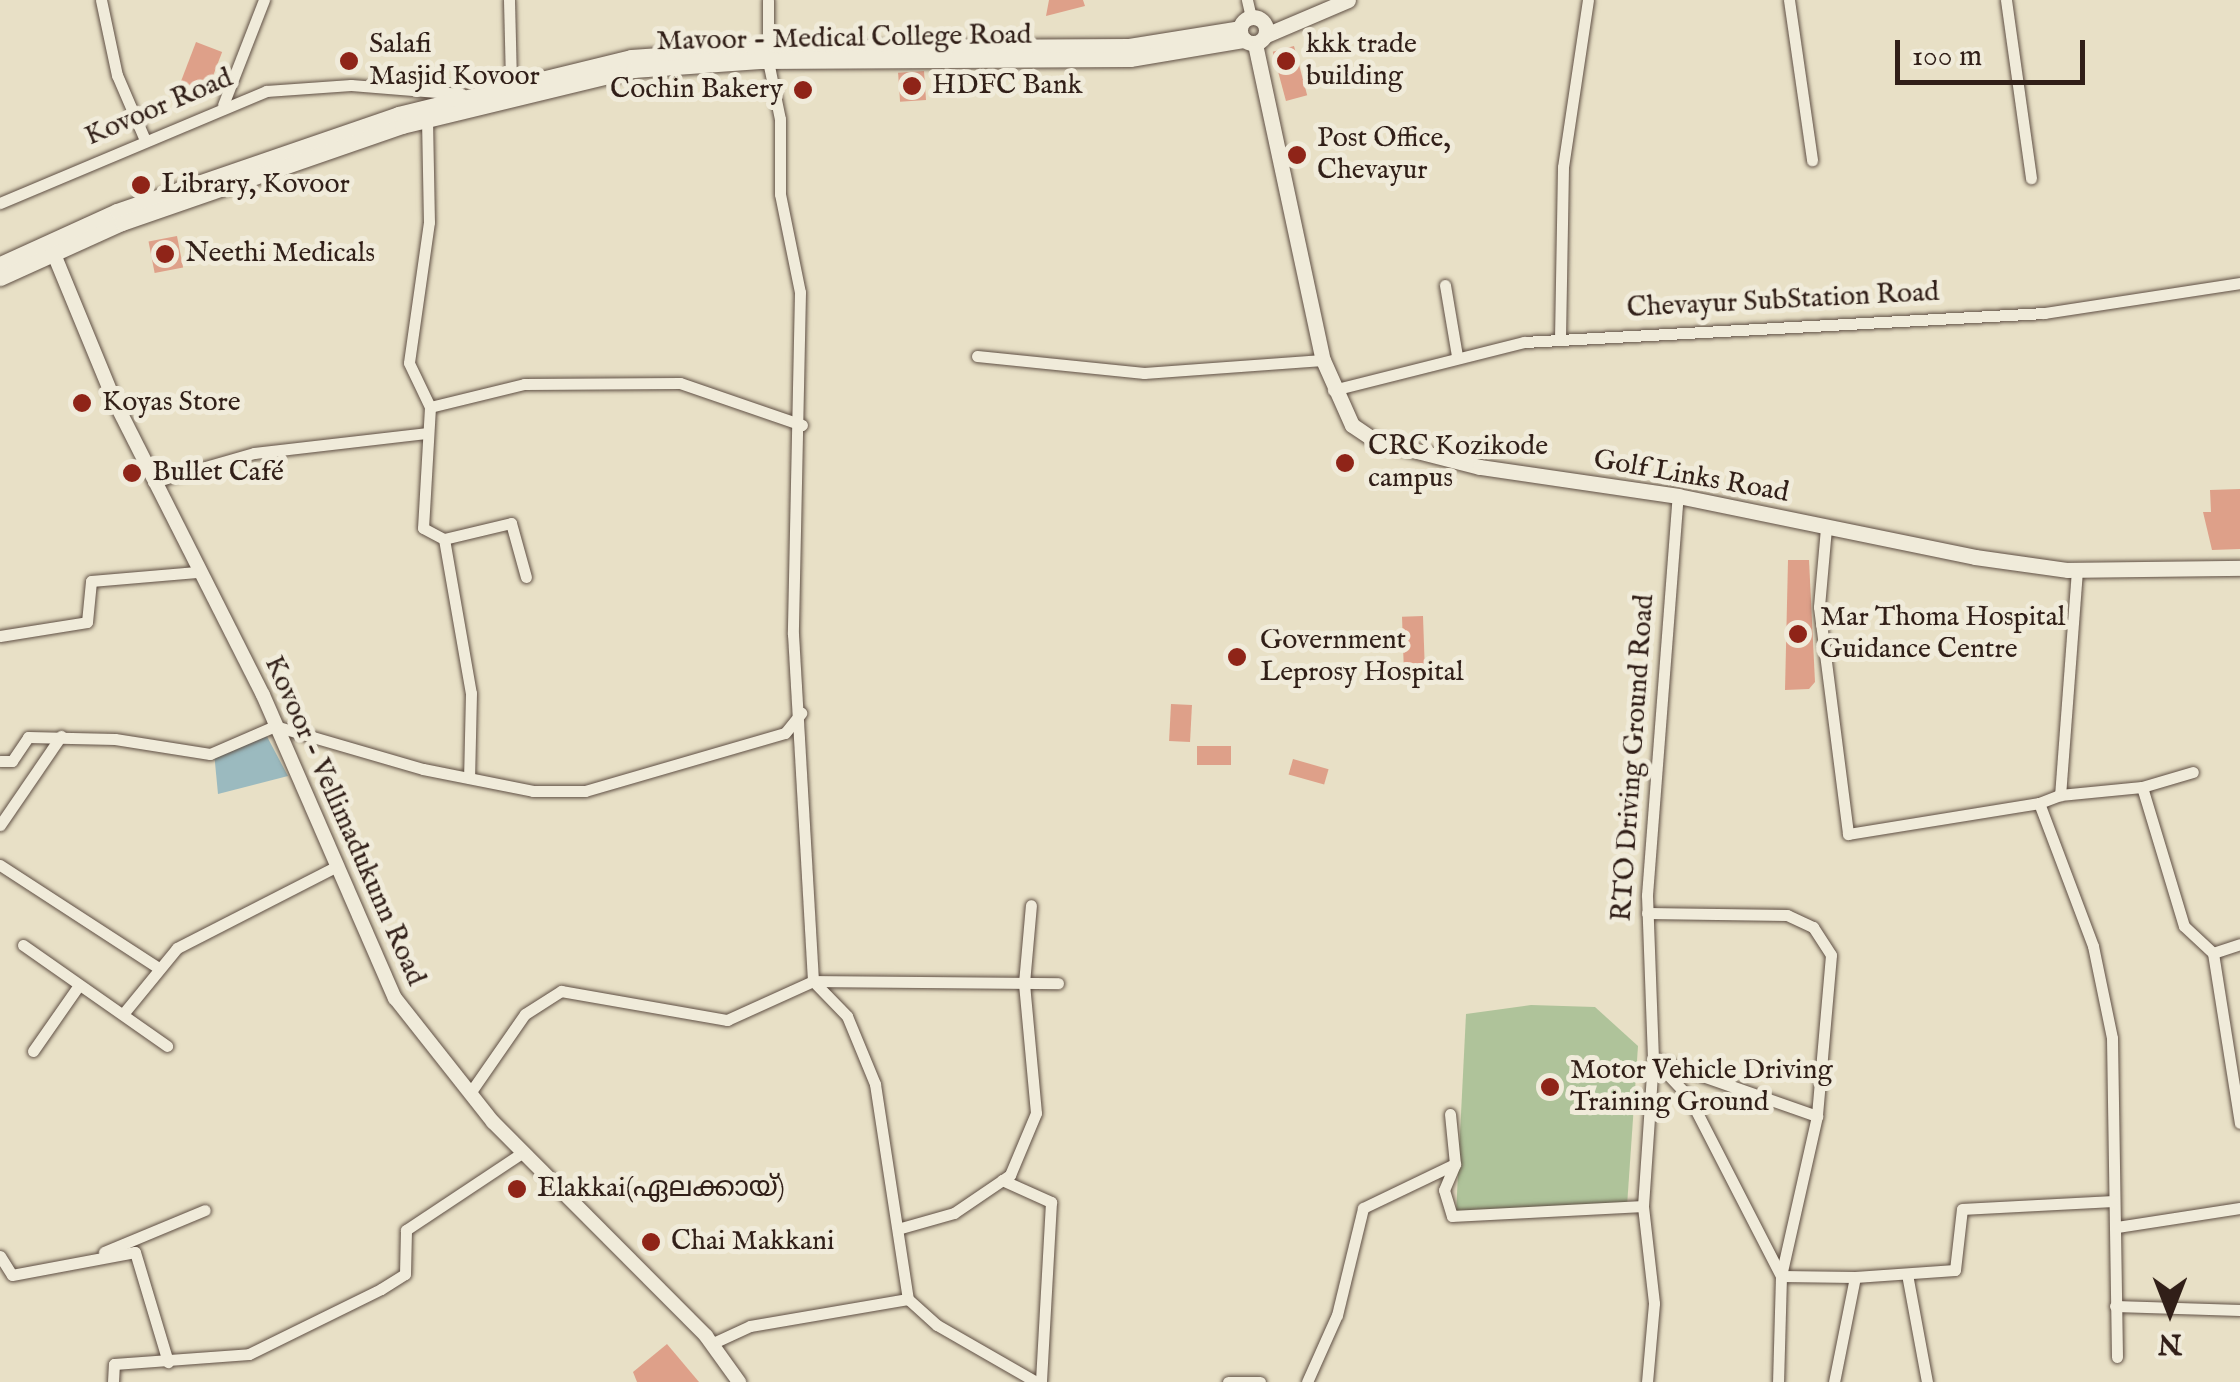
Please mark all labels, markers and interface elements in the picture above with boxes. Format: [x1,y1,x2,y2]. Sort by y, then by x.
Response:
street label: Mavoor - Medical College Road [656,19,1032,59]
scale bar [1900,20,2090,82]
place label: Salafi Masjid Kovoor [369,28,540,94]
place label: kkk trade building [1306,28,1417,94]
text: 100 m [1912,38,1982,76]
marker: Salafi Masjid Kovoor [338,50,360,72]
marker: kkk trade building [1275,50,1297,72]
street label: Kovoor Road [80,62,238,154]
place label: HDFC Bank [932,69,1083,103]
place label: Cochin Bakery [610,73,783,107]
marker: HDFC Bank [901,75,923,97]
marker: Cochin Bakery [792,79,814,101]
place label: Post Office, Chevayur [1317,122,1451,188]
marker: Post Office, Chevayur [1286,144,1308,166]
place label: Library, Kovoor [161,168,350,202]
marker: Library, Kovoor [130,174,152,196]
place label: Neethi Medicals [185,237,375,271]
marker: Neethi Medicals [154,243,176,265]
street label: Chevayur SubStation Road [1626,276,1940,326]
place label: Koyas Store [102,386,241,420]
marker: Koyas Store [71,392,93,414]
place label: CRC Kozikode campus [1368,430,1548,496]
street label: Golf Links Road [1591,443,1791,511]
marker: CRC Kozikode campus [1332,450,1358,476]
place label: Bullet Café [152,456,284,490]
marker: Bullet Café [121,462,143,484]
street label: RTO Driving Ground Road [1606,593,1662,923]
place label: Mar Thoma Hospital Guidance Centre [1820,601,2065,667]
marker: Mar Thoma Hospital Guidance Centre [1785,621,1811,647]
place label: Government Leprosy Hospital [1260,624,1464,690]
marker: Government Leprosy Hospital [1224,644,1250,670]
street label: Kovoor - Vellimadukunn Road [256,651,432,991]
place label: Motor Vehicle Driving Training Ground [1570,1054,1833,1120]
marker: Motor Vehicle Driving Training Ground [1539,1076,1561,1098]
place label: Elakkai(ഏലക്കായ്) [537,1172,785,1206]
marker: Elakkai(ഏലക്കായ്) [506,1178,528,1200]
place label: Chai Makkani [671,1225,835,1259]
marker: Chai Makkani [640,1231,662,1253]
north arrow [2120,1262,2220,1362]
text: N [2158,1325,2182,1360]

